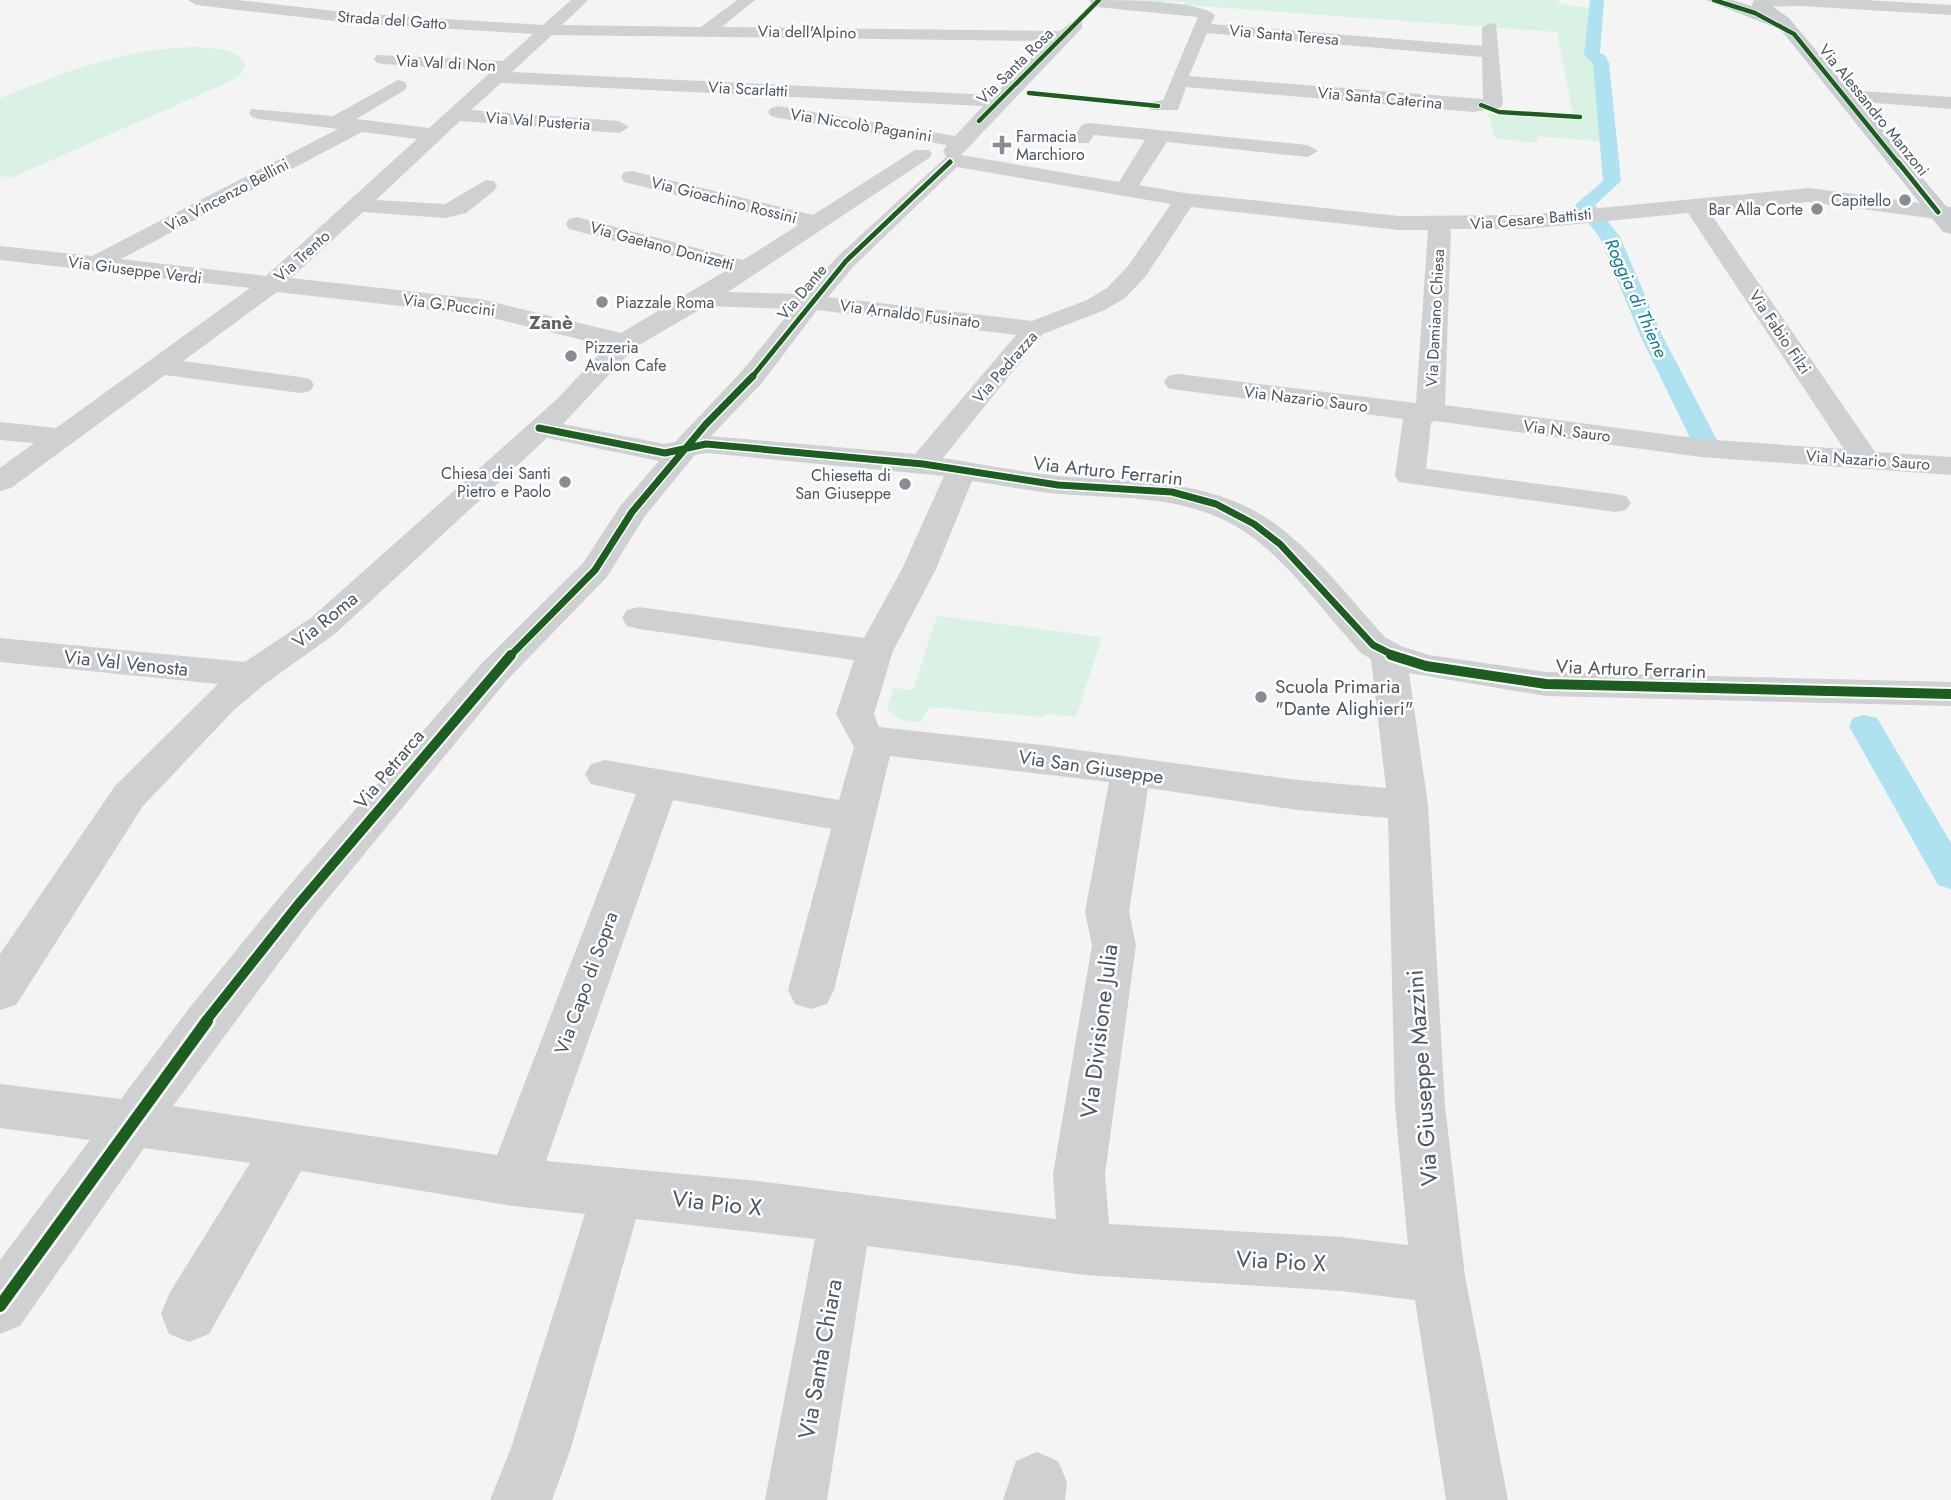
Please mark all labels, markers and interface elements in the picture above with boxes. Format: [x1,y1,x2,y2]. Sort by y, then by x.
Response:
street label: Strada del Gatto [336,5,448,35]
street label: Via Santa Teresa [1228,19,1340,51]
street label: Via dell'Alpino [757,20,857,44]
street label: Via Santa Rosa [971,22,1059,110]
street label: Via Alessandro Manzoni [1813,39,1935,181]
street label: Via Val di Non [395,49,497,77]
street label: Via Scarlatti [707,75,789,103]
street label: Via Santa Caterina [1317,81,1443,115]
street label: Via Niccolò Paganini [789,102,933,148]
street label: Via Val Pusteria [485,106,591,136]
place label: Farmacia Marchioro [1016,125,1085,166]
marker: Farmacia Marchioro [994,137,1010,153]
street label: Via Vincenzo Bellini [161,153,293,237]
street label: Via Gioachino Rossini [649,171,799,229]
place label: Capitello [1831,189,1891,212]
marker: Capitello [1897,192,1913,208]
place label: Bar Alla Corte [1708,198,1803,221]
marker: Bar Alla Corte [1809,201,1825,217]
street label: Via Cesare Battisti [1469,202,1593,236]
street label: Via Gaetano Donizetti [587,216,737,276]
street label: Via Trento [269,225,335,287]
water label: Roggia di Thiene [1598,234,1674,362]
street label: Via Damiano Chiesa [1420,249,1450,387]
street label: Via Giuseppe Verdi [67,250,203,290]
street label: Via Dante [772,259,832,325]
street label: Via Fabio Filzi [1743,286,1817,378]
street label: Via G.Puccini [402,288,496,322]
place label: Piazzale Roma [616,291,714,314]
marker: Piazzale Roma [594,294,610,310]
street label: Via Arnaldo Fusinato [839,294,982,334]
district label: Zanè [529,309,573,336]
street label: Via Pedrazza [967,326,1043,408]
place label: Pizzeria Avalon Cafe [585,336,667,377]
marker: Pizzeria Avalon Cafe [563,348,579,364]
street label: Via Nazario Sauro [1243,380,1369,418]
street label: Via N. Sauro [1522,414,1612,448]
street label: Via Nazario Sauro [1805,444,1931,476]
street label: Via Arturo Ferrarin [1032,450,1184,492]
place label: Chiesa dei Santi Pietro e Paolo [441,462,551,503]
place label: Chiesetta di San Giuseppe [795,464,891,505]
marker: Chiesa dei Santi Pietro e Paolo [557,474,573,490]
marker: Chiesetta di San Giuseppe [897,476,913,492]
street label: Via Roma [286,585,364,655]
street label: Via Val Venosta [63,643,189,683]
street label: Via Arturo Ferrarin [1555,653,1707,685]
place label: Scuola Primaria "Dante Alighieri" [1275,673,1414,722]
marker: Scuola Primaria "Dante Alighieri" [1253,689,1269,705]
street label: Via Petrarca [348,723,430,815]
street label: Via San Giuseppe [1017,743,1165,791]
street label: Via Capo di Sopra [548,908,624,1058]
street label: Via Divisione Julia [1071,942,1127,1120]
street label: Via Giuseppe Mazzini [1397,969,1447,1187]
street label: Via Pio X [671,1181,764,1225]
street label: Via Pio X [1235,1242,1327,1280]
street label: Via Santa Chiara [789,1276,851,1442]

